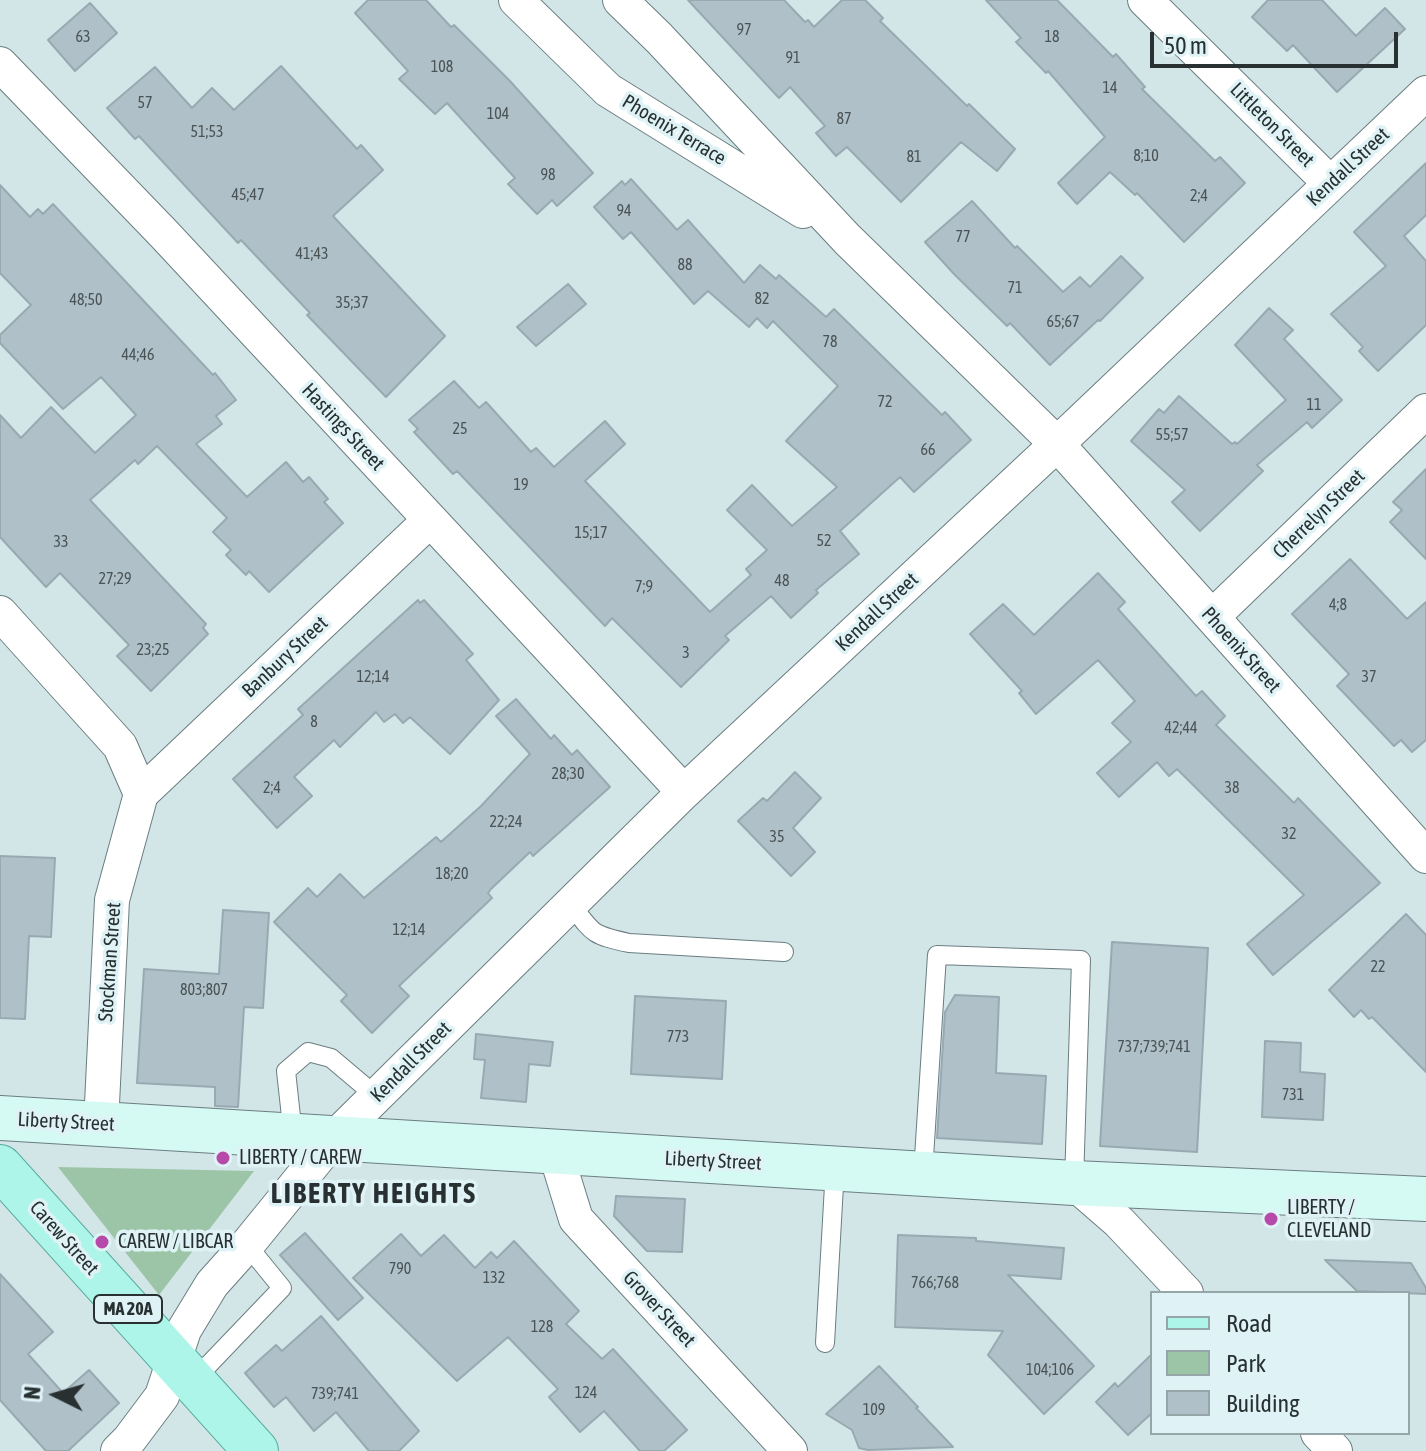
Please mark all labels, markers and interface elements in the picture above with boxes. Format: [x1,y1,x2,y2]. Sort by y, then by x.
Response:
scale bar [1154,16,1402,66]
house number: 97 [736,20,752,40]
house number: 63 [75,27,91,47]
house number: 18 [1044,27,1060,47]
text: 50 m [1164,32,1207,59]
house number: 91 [785,48,801,68]
house number: 108 [431,57,453,77]
house number: 14 [1102,78,1118,98]
street label: Littleton Street [1225,78,1319,172]
street label: Phoenix Terrace [618,90,730,170]
house number: 57 [137,93,153,113]
house number: 104 [487,104,509,124]
house number: 87 [836,109,852,129]
house number: 51;53 [191,122,223,142]
street label: Kendall Street [1302,123,1394,211]
house number: 8;10 [1133,146,1159,166]
house number: 81 [906,147,922,167]
house number: 98 [540,165,556,185]
house number: 45;47 [232,185,264,205]
house number: 2;4 [1190,186,1208,206]
house number: 94 [616,201,632,221]
house number: 77 [955,227,971,247]
house number: 41;43 [296,244,328,264]
house number: 88 [677,255,693,275]
house number: 71 [1007,278,1023,298]
house number: 82 [754,289,770,309]
house number: 48;50 [70,290,102,310]
house number: 35;37 [336,293,368,313]
house number: 65;67 [1047,312,1079,332]
house number: 78 [822,332,838,352]
house number: 44;46 [122,345,154,365]
street label: Hastings Street [297,378,389,476]
house number: 72 [877,392,893,412]
house number: 11 [1306,395,1322,415]
house number: 25 [452,419,468,439]
house number: 55;57 [1156,425,1188,445]
house number: 66 [920,440,936,460]
street label: Cherrelyn Street [1268,464,1370,564]
house number: 19 [513,475,529,495]
house number: 15;17 [575,523,607,543]
house number: 52 [816,531,832,551]
house number: 33 [53,532,69,552]
street label: Kendall Street [831,568,923,656]
house number: 27;29 [99,569,131,589]
house number: 48 [774,571,790,591]
house number: 7;9 [635,577,653,597]
house number: 4;8 [1329,595,1347,615]
street label: Phoenix Street [1196,602,1286,698]
street label: Banbury Street [237,611,333,703]
house number: 23;25 [137,640,169,660]
house number: 3 [682,643,690,663]
house number: 12;14 [357,667,389,687]
house number: 37 [1361,667,1377,687]
house number: 8 [310,712,318,732]
house number: 42;44 [1165,718,1197,738]
house number: 28;30 [552,764,584,784]
house number: 2;4 [263,778,281,798]
house number: 38 [1224,778,1240,798]
house number: 22;24 [490,812,522,832]
house number: 32 [1281,824,1297,844]
house number: 35 [769,827,785,847]
house number: 18;20 [436,864,468,884]
street label: Stockman Street [94,902,126,1022]
house number: 12;14 [393,920,425,940]
house number: 22 [1370,957,1386,977]
house number: 803;807 [180,980,228,1000]
street label: Kendall Street [366,1017,456,1107]
house number: 773 [667,1027,689,1047]
house number: 737;739;741 [1117,1037,1191,1057]
house number: 731 [1282,1085,1304,1105]
street label: Liberty Street [17,1107,115,1137]
place label: LIBERTY / CAREW [239,1146,362,1170]
street label: Liberty Street [664,1146,762,1176]
marker: LIBERTY / CAREW [214,1149,232,1167]
district label: LIBERTY HEIGHTS [271,1177,477,1211]
street label: Carew Street [24,1196,104,1280]
place label: LIBERTY / CLEVELAND [1287,1196,1371,1243]
marker: LIBERTY / CLEVELAND [1262,1210,1280,1228]
place label: CAREW / LIBCAR [118,1230,233,1254]
marker: CAREW / LIBCAR [93,1233,111,1251]
house number: 790 [389,1259,411,1279]
street label: Grover Street [618,1266,700,1352]
house number: 132 [483,1268,505,1288]
house number: 766;768 [911,1273,959,1293]
legend [1150,1291,1410,1435]
road number: MA 20A [94,1295,162,1323]
text: Road [1226,1310,1272,1337]
house number: 128 [531,1317,553,1337]
text: Park [1226,1350,1266,1377]
north arrow [16,1355,96,1435]
house number: 104;106 [1026,1360,1074,1380]
house number: 124 [575,1383,597,1403]
house number: 739;741 [311,1384,359,1404]
text: N [19,1385,46,1401]
text: Building [1226,1390,1299,1417]
house number: 109 [863,1400,885,1420]

